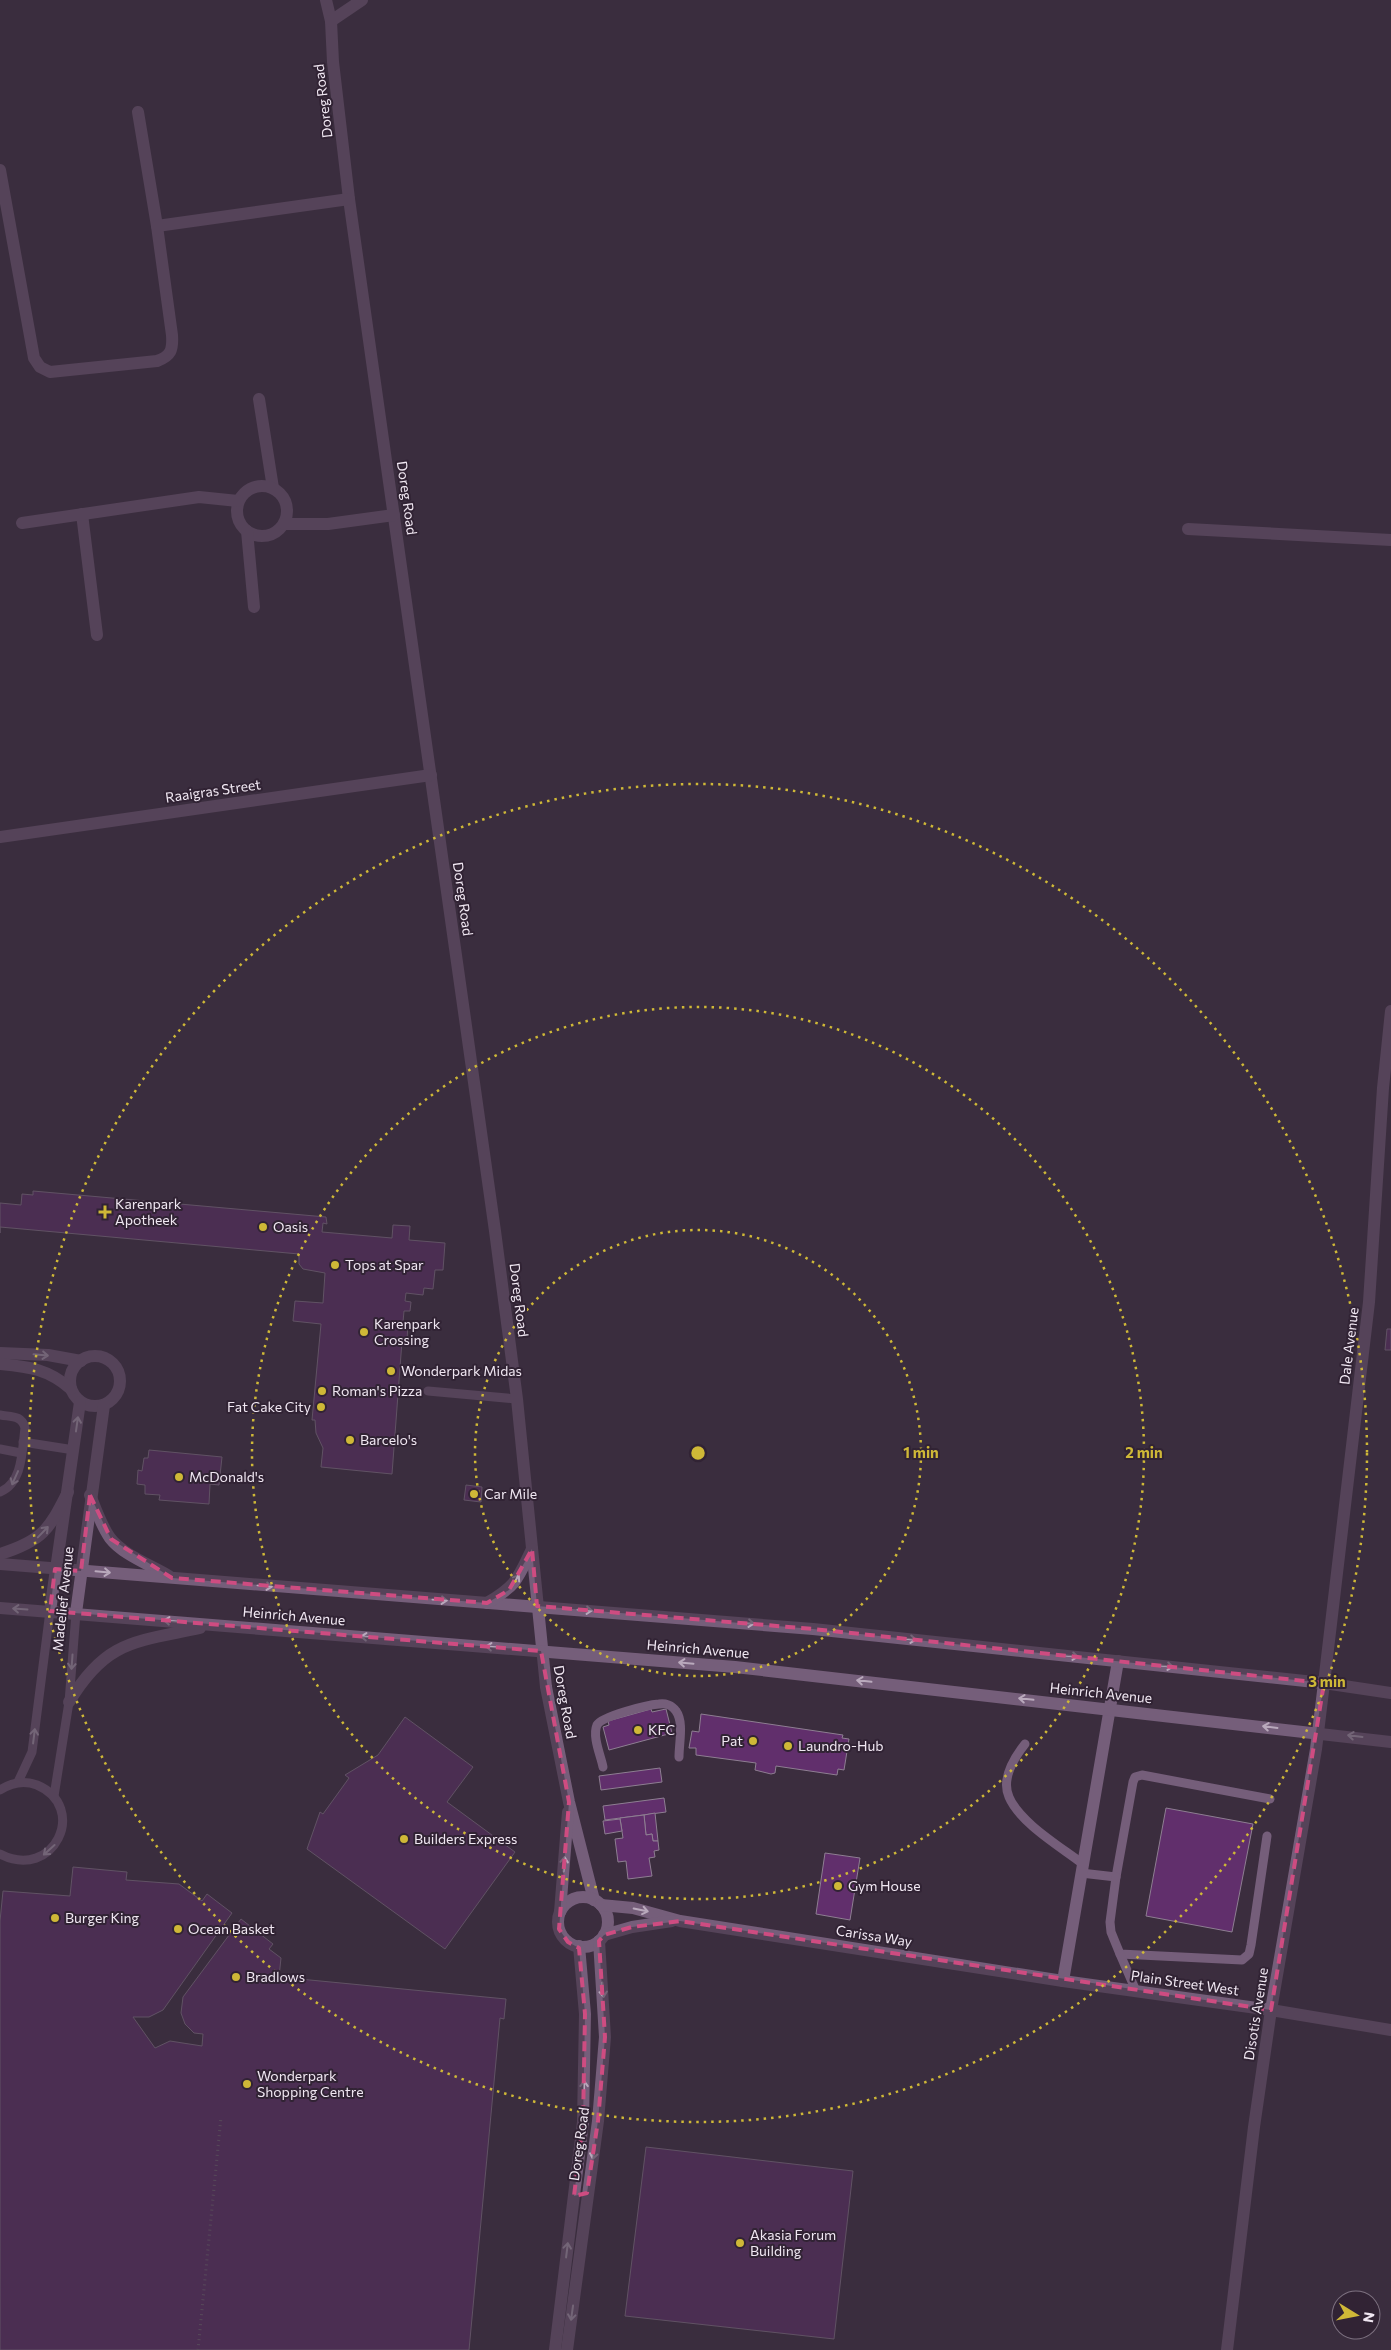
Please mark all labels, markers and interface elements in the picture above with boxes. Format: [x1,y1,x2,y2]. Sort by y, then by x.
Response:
street label: Doreg Road [310,63,335,139]
street label: Doreg Road [394,460,421,536]
street label: Raaigras Street [164,775,262,806]
street label: Doreg Road [450,861,477,937]
place label: Karenpark Apotheek [115,1195,182,1228]
marker: Karenpark Apotheek [99,1206,111,1218]
place label: Oasis [273,1218,308,1235]
marker: Oasis [257,1221,269,1233]
place label: Tops at Spar [345,1256,424,1273]
marker: Tops at Spar [329,1259,341,1271]
street label: Doreg Road [507,1262,532,1338]
street label: Dale Avenue [1335,1306,1362,1386]
place label: Karenpark Crossing [374,1315,441,1348]
marker: Karenpark Crossing [358,1326,370,1338]
one-way arrow [32,1350,48,1360]
place label: Wonderpark Midas [401,1362,522,1379]
marker: Wonderpark Midas [385,1365,397,1377]
place label: Roman's Pizza [332,1382,422,1399]
marker: Roman's Pizza [316,1385,328,1397]
place label: Fat Cake City [227,1398,311,1415]
marker: Fat Cake City [315,1401,327,1413]
one-way arrow [73,1417,83,1433]
place label: Barcelo's [360,1431,417,1448]
marker: Barcelo's [344,1434,356,1446]
text: 1 min [903,1443,939,1461]
text: 2 min [1125,1443,1163,1461]
centre of rings [689,1444,707,1462]
place label: McDonald's [189,1468,264,1485]
one-way arrow [9,1471,19,1486]
marker: McDonald's [173,1471,185,1483]
place label: Car Mile [484,1485,537,1502]
marker: Car Mile [468,1488,480,1500]
one-way arrow [36,1527,48,1539]
street label: Madelief Avenue [49,1546,76,1652]
one-way arrow [95,1568,111,1577]
one-way arrow [510,1574,520,1588]
one-way arrow [257,1581,273,1591]
one-way arrow [432,1595,448,1604]
street label: Heinrich Avenue [242,1603,346,1628]
one-way arrow [13,1604,29,1614]
one-way arrow [577,1605,593,1615]
one-way arrow [163,1616,179,1626]
one-way arrow [739,1619,755,1628]
one-way arrow [360,1632,376,1641]
one-way arrow [901,1634,917,1644]
street label: Heinrich Avenue [646,1636,750,1661]
one-way arrow [485,1642,501,1652]
one-way arrow [1062,1651,1078,1661]
one-way arrow [67,1654,76,1670]
one-way arrow [678,1658,694,1668]
one-way arrow [1158,1661,1174,1671]
street label: Doreg Road [551,1664,580,1740]
text: 3 min [1308,1672,1346,1690]
one-way arrow [857,1676,873,1686]
street label: Heinrich Avenue [1049,1679,1153,1706]
one-way arrow [1018,1694,1034,1704]
place label: KFC [648,1721,675,1738]
one-way arrow [1262,1722,1278,1732]
marker: KFC [632,1724,644,1736]
one-way arrow [29,1729,39,1745]
one-way arrow [1347,1731,1363,1741]
place label: Pat [721,1732,743,1749]
marker: Pat [747,1735,759,1747]
place label: Laundro-Hub [798,1737,884,1754]
marker: Laundro-Hub [782,1740,794,1752]
place label: Builders Express [414,1830,517,1847]
marker: Builders Express [398,1833,410,1845]
one-way arrow [42,1844,55,1856]
one-way arrow [559,1857,569,1873]
place label: Gym House [848,1877,921,1894]
marker: Gym House [832,1880,844,1892]
one-way arrow [632,1906,648,1915]
place label: Burger King [65,1909,140,1926]
marker: Burger King [49,1912,61,1924]
place label: Ocean Basket [188,1920,275,1937]
street label: Carissa Way [835,1921,913,1950]
marker: Ocean Basket [172,1923,184,1935]
street label: Disotis Avenue [1240,1966,1271,2061]
street label: Plain Street West [1130,1967,1240,1999]
place label: Bradlows [246,1968,305,1985]
marker: Bradlows [230,1971,242,1983]
one-way arrow [598,1982,608,1998]
place label: Wonderpark Shopping Centre [257,2067,364,2100]
marker: Wonderpark Shopping Centre [241,2078,253,2090]
one-way arrow [579,2080,589,2096]
street label: Doreg Road [565,2106,592,2182]
one-way arrow [588,2143,598,2159]
place label: Akasia Forum Building [750,2226,836,2259]
marker: Akasia Forum Building [734,2237,746,2249]
one-way arrow [562,2242,572,2258]
north arrow [1331,2290,1381,2340]
one-way arrow [566,2304,576,2320]
text: N [1360,2311,1379,2324]

